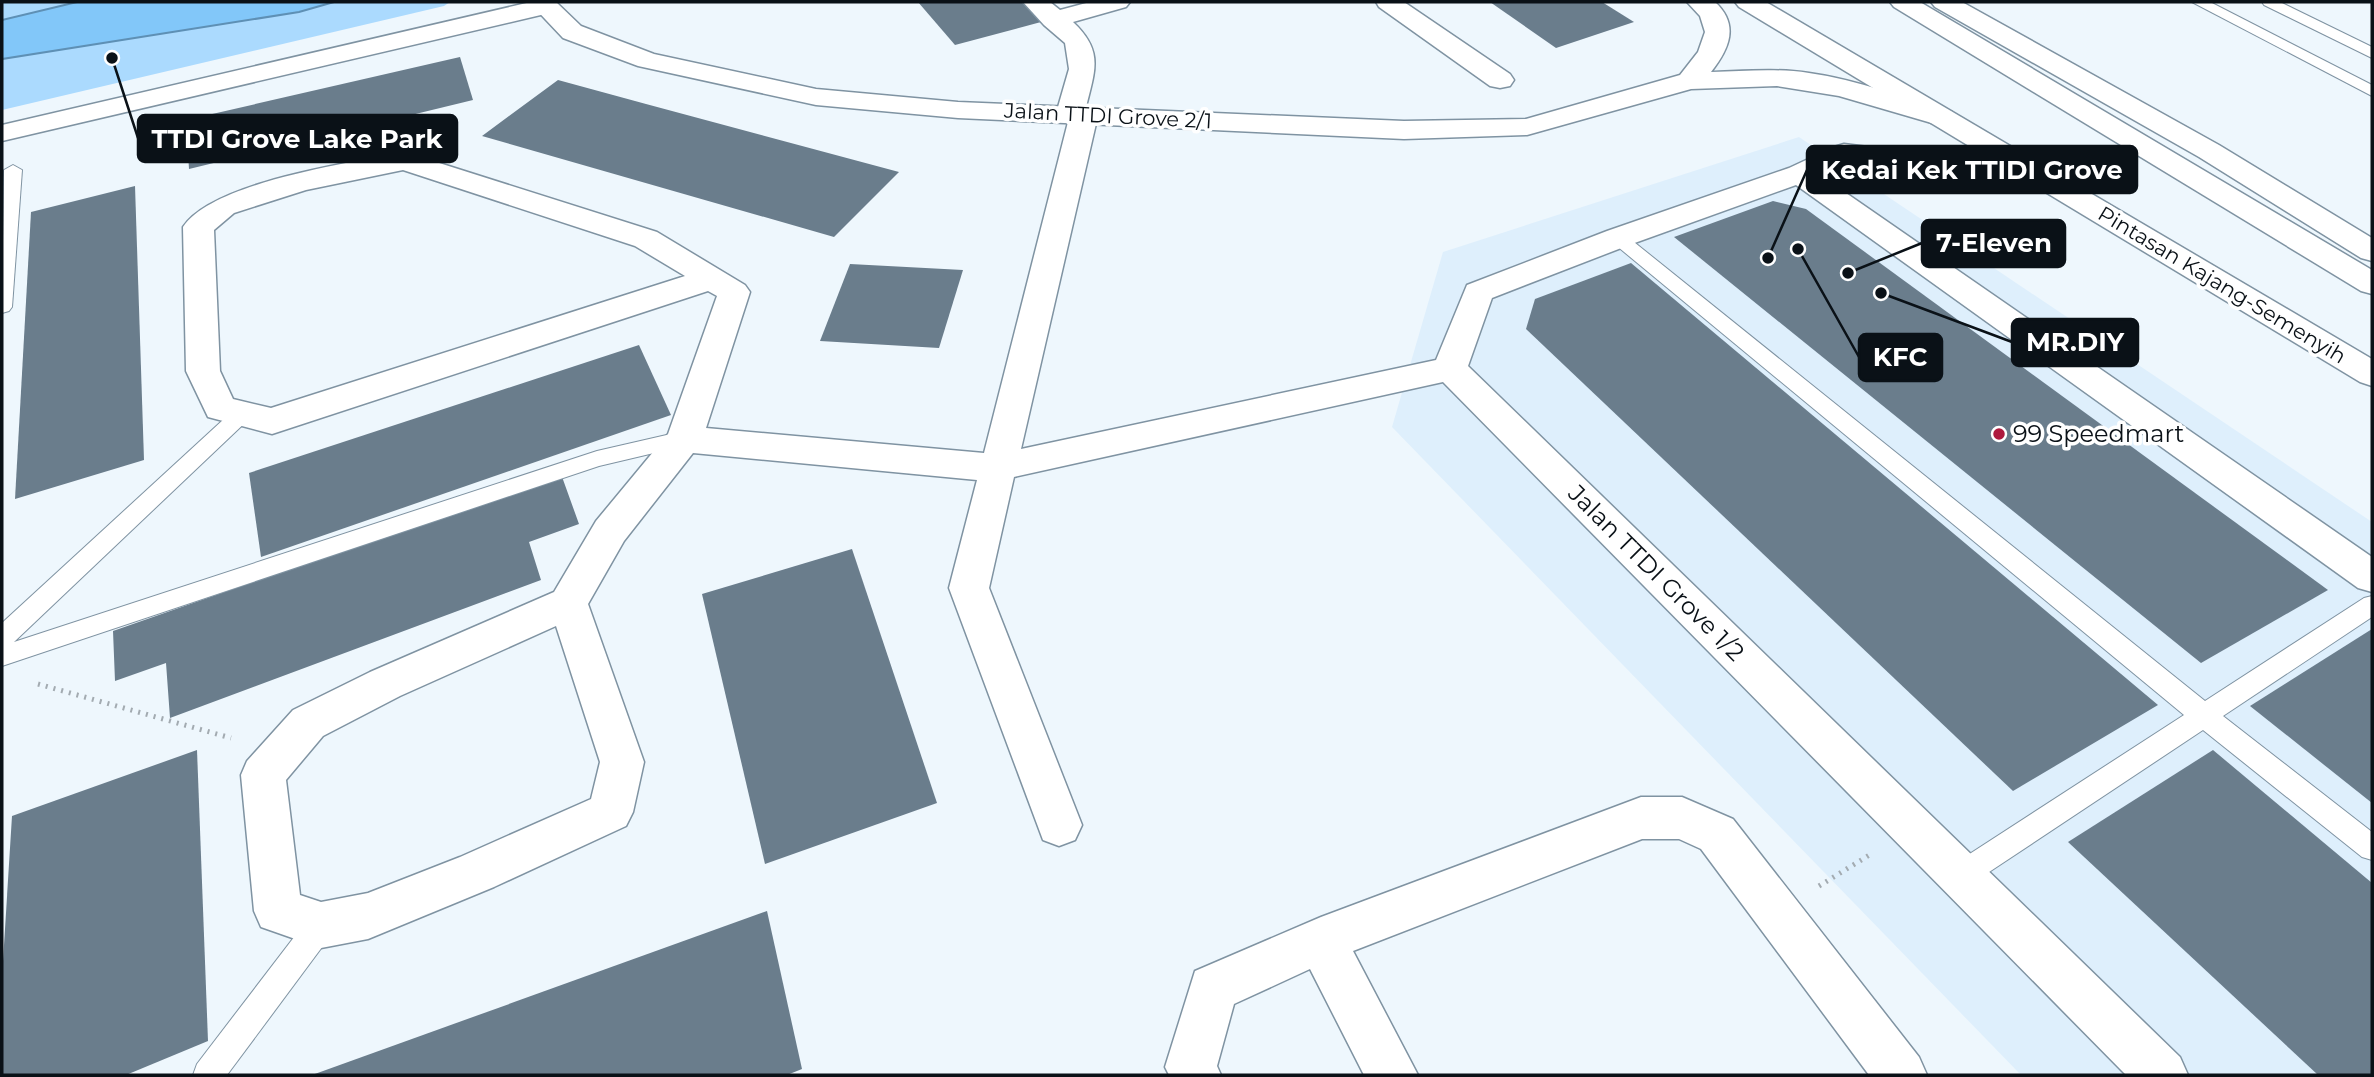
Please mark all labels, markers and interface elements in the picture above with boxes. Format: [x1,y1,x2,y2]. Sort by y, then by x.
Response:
street label: Jalan TTDI Grove 2/1 [1003,98,1213,133]
callout: TTDI Grove Lake Park [138,115,457,162]
text: TTDI Grove Lake Park [151,123,444,155]
callout: Kedai Kek TTIDI Grove [1807,146,2137,193]
text: Kedai Kek TTIDI Grove [1821,154,2123,186]
street label: Pintasan Kajang-Semenyih [2094,201,2351,369]
callout: 7-Eleven [1922,220,2065,267]
text: 7-Eleven [1936,227,2052,259]
callout: MR.DIY [2012,319,2138,366]
text: MR.DIY [2026,326,2124,358]
callout: KFC [1859,334,1942,381]
text: KFC [1873,341,1927,373]
place label: 99 Speedmart [2013,419,2184,448]
marker: 99 Speedmart [1991,426,2007,442]
street label: Jalan TTDI Grove 1/2 [1562,478,1750,667]

